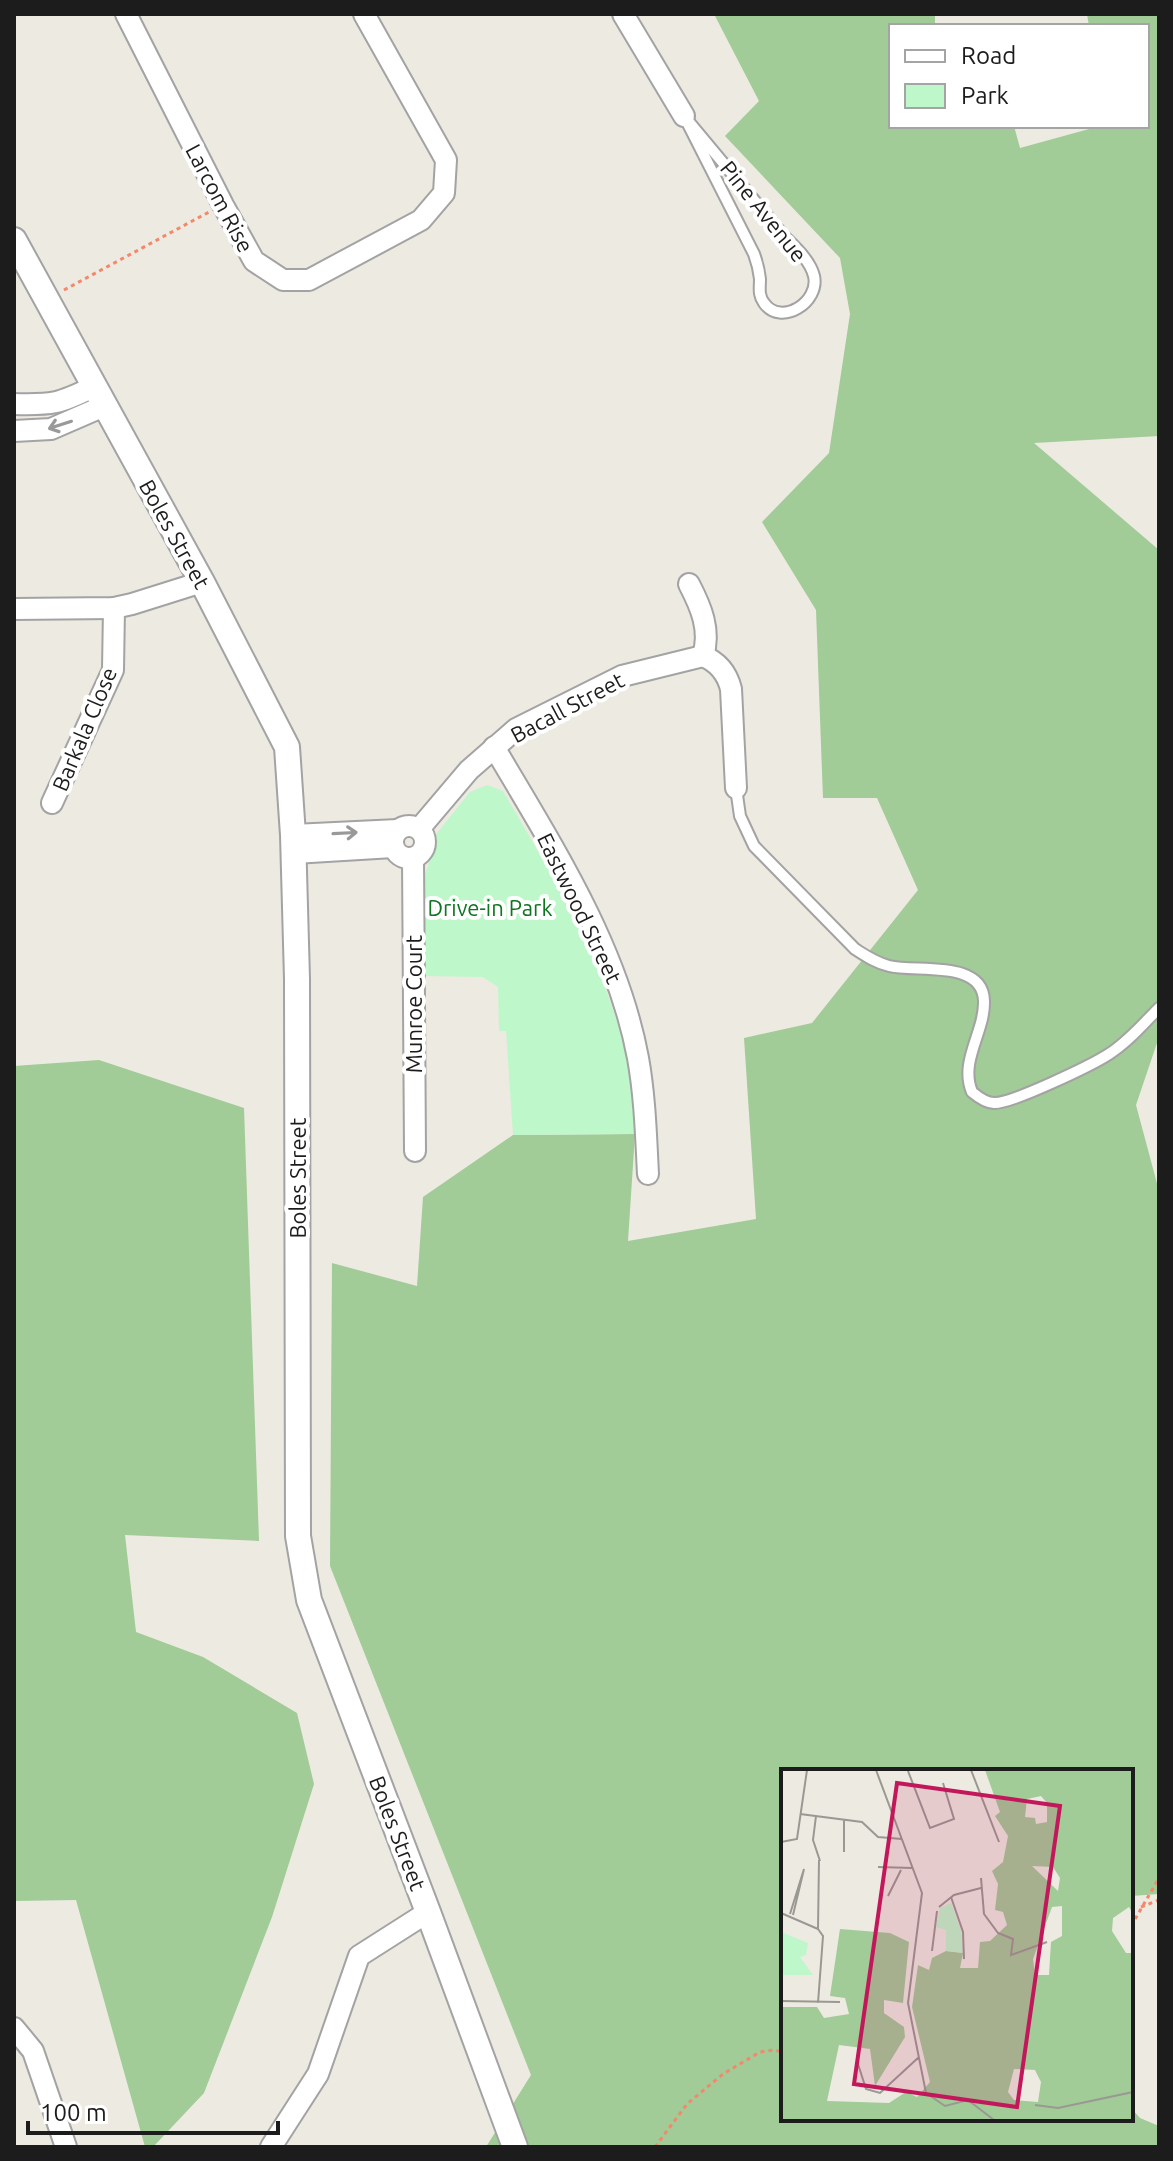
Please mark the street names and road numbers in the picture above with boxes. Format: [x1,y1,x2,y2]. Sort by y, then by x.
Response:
street label: Larcom Rise [181,140,259,256]
street label: Pine Avenue [716,156,812,266]
street label: Boles Street [135,475,215,593]
street label: Barkala Close [47,663,121,795]
street label: Bacall Street [506,667,628,747]
street label: Eastwood Street [533,829,627,987]
street label: Munroe Court [401,934,426,1073]
street label: Boles Street [285,1117,310,1238]
street label: Boles Street [365,1772,431,1894]

